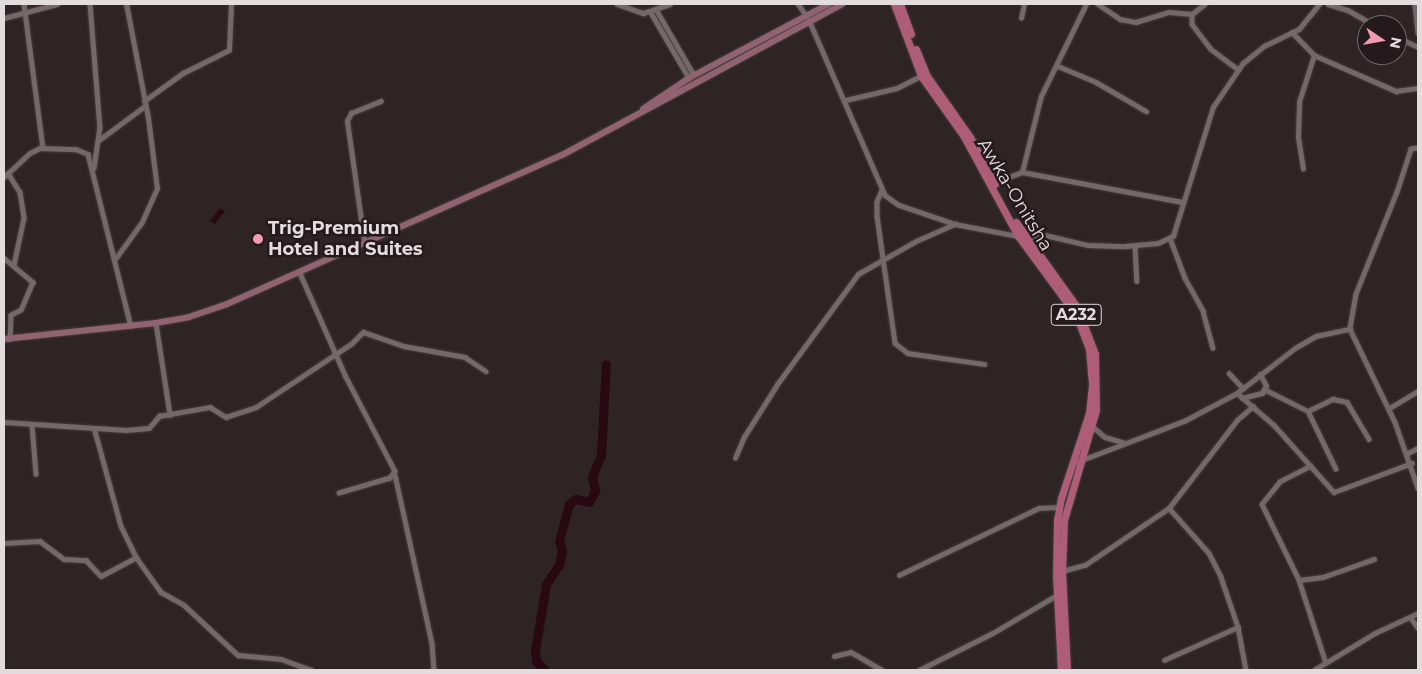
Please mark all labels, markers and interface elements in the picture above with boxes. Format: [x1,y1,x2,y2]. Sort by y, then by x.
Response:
north arrow [1357,15,1407,65]
text: N [1386,36,1406,50]
street label: Awka-Onitsha [973,135,1057,255]
place label: Trig-Premium Hotel and Suites [268,218,423,260]
marker: Trig-Premium Hotel and Suites [252,233,264,245]
road number: A232 [1050,302,1102,328]

